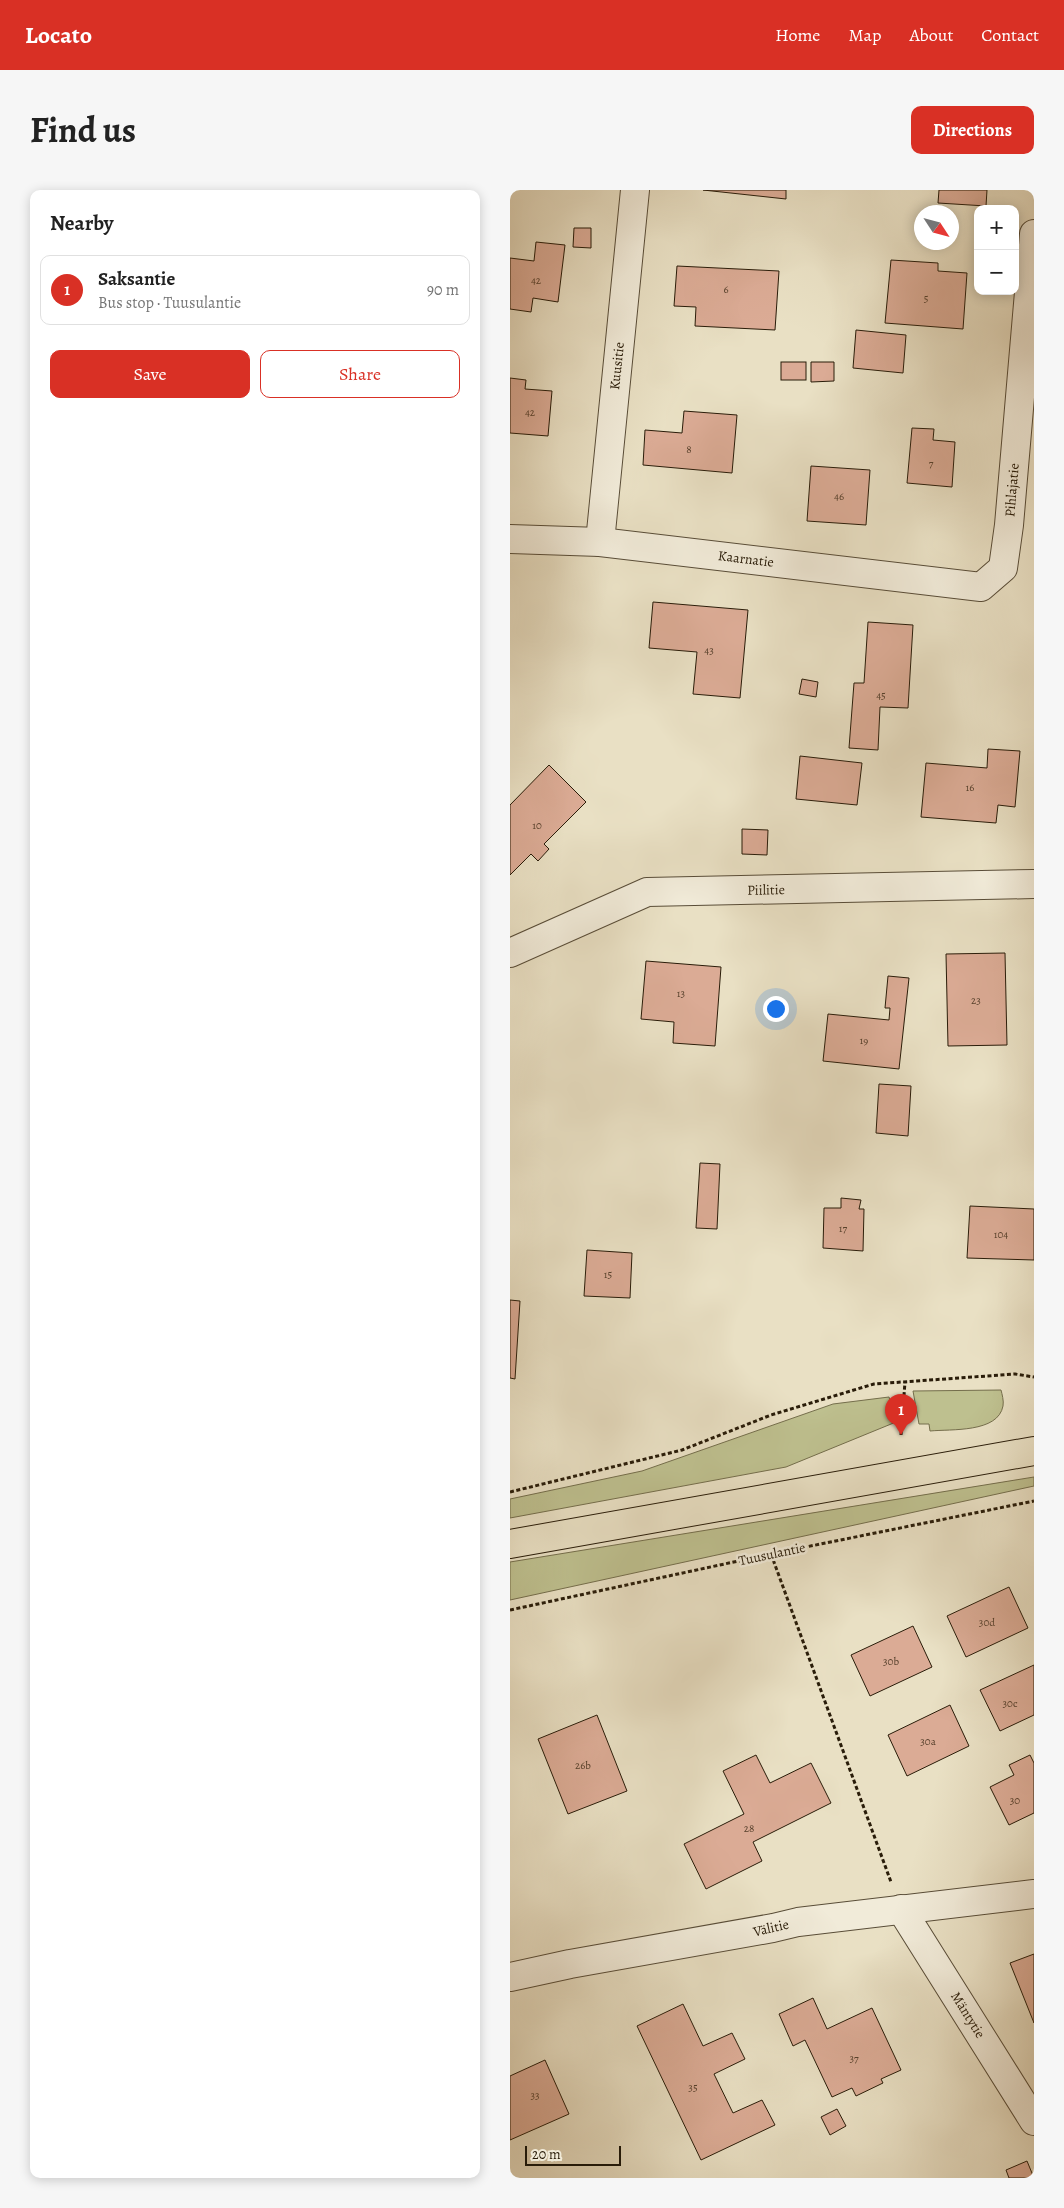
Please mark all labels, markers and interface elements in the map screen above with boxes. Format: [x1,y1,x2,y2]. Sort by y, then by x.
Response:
text: Locato [25,19,92,51]
text: Home [775,23,820,47]
text: Map [848,23,881,47]
text: About [909,23,953,47]
text: Contact [981,23,1039,47]
text: Find us [30,106,136,154]
button: Directions [911,106,1034,154]
north arrow [914,205,959,250]
map controls [974,205,1019,295]
button: + [974,205,1019,250]
text: Nearby [50,209,113,237]
button: − [974,250,1019,295]
text: Saksantie [98,266,175,292]
house number: 42 [531,273,541,288]
text: 1 [64,279,70,301]
text: 90 m [427,279,459,301]
house number: 6 [723,282,729,297]
house number: 5 [924,291,929,306]
text: Bus stop · Tuusulantie [98,292,241,314]
street label: Kuusitie [605,341,629,391]
button: Save [50,350,250,398]
button: Share [260,350,460,398]
house number: 42 [525,405,535,420]
house number: 8 [686,442,692,457]
house number: 7 [929,456,934,471]
street label: Pihlajatie [1000,462,1024,518]
house number: 46 [834,489,844,504]
street label: Kaarnatie [717,546,775,572]
house number: 43 [704,643,714,658]
house number: 45 [876,688,886,703]
house number: 16 [966,780,974,795]
house number: 10 [532,818,542,833]
street label: Piilitie [747,880,785,900]
house number: 13 [677,986,685,1001]
house number: 23 [971,993,981,1008]
your location [763,996,789,1022]
house number: 19 [860,1033,868,1048]
house number: 17 [839,1221,848,1236]
house number: 104 [994,1227,1008,1242]
house number: 15 [604,1267,613,1282]
pin: 1 [885,1394,917,1435]
street label: Tuusulantie [737,1538,807,1570]
house number: 30d [979,1615,995,1630]
house number: 30b [883,1654,899,1669]
house number: 30c [1002,1696,1018,1711]
house number: 30a [920,1734,937,1749]
house number: 26b [575,1758,591,1773]
house number: 30 [1010,1793,1020,1808]
house number: 28 [744,1821,754,1836]
street label: Välitie [750,1915,791,1942]
street label: Mäntytie [946,1988,990,2042]
house number: 37 [849,2051,859,2066]
house number: 35 [688,2080,698,2095]
house number: 33 [530,2088,540,2103]
scale bar [525,2143,621,2166]
text: 20 m [532,2145,561,2164]

